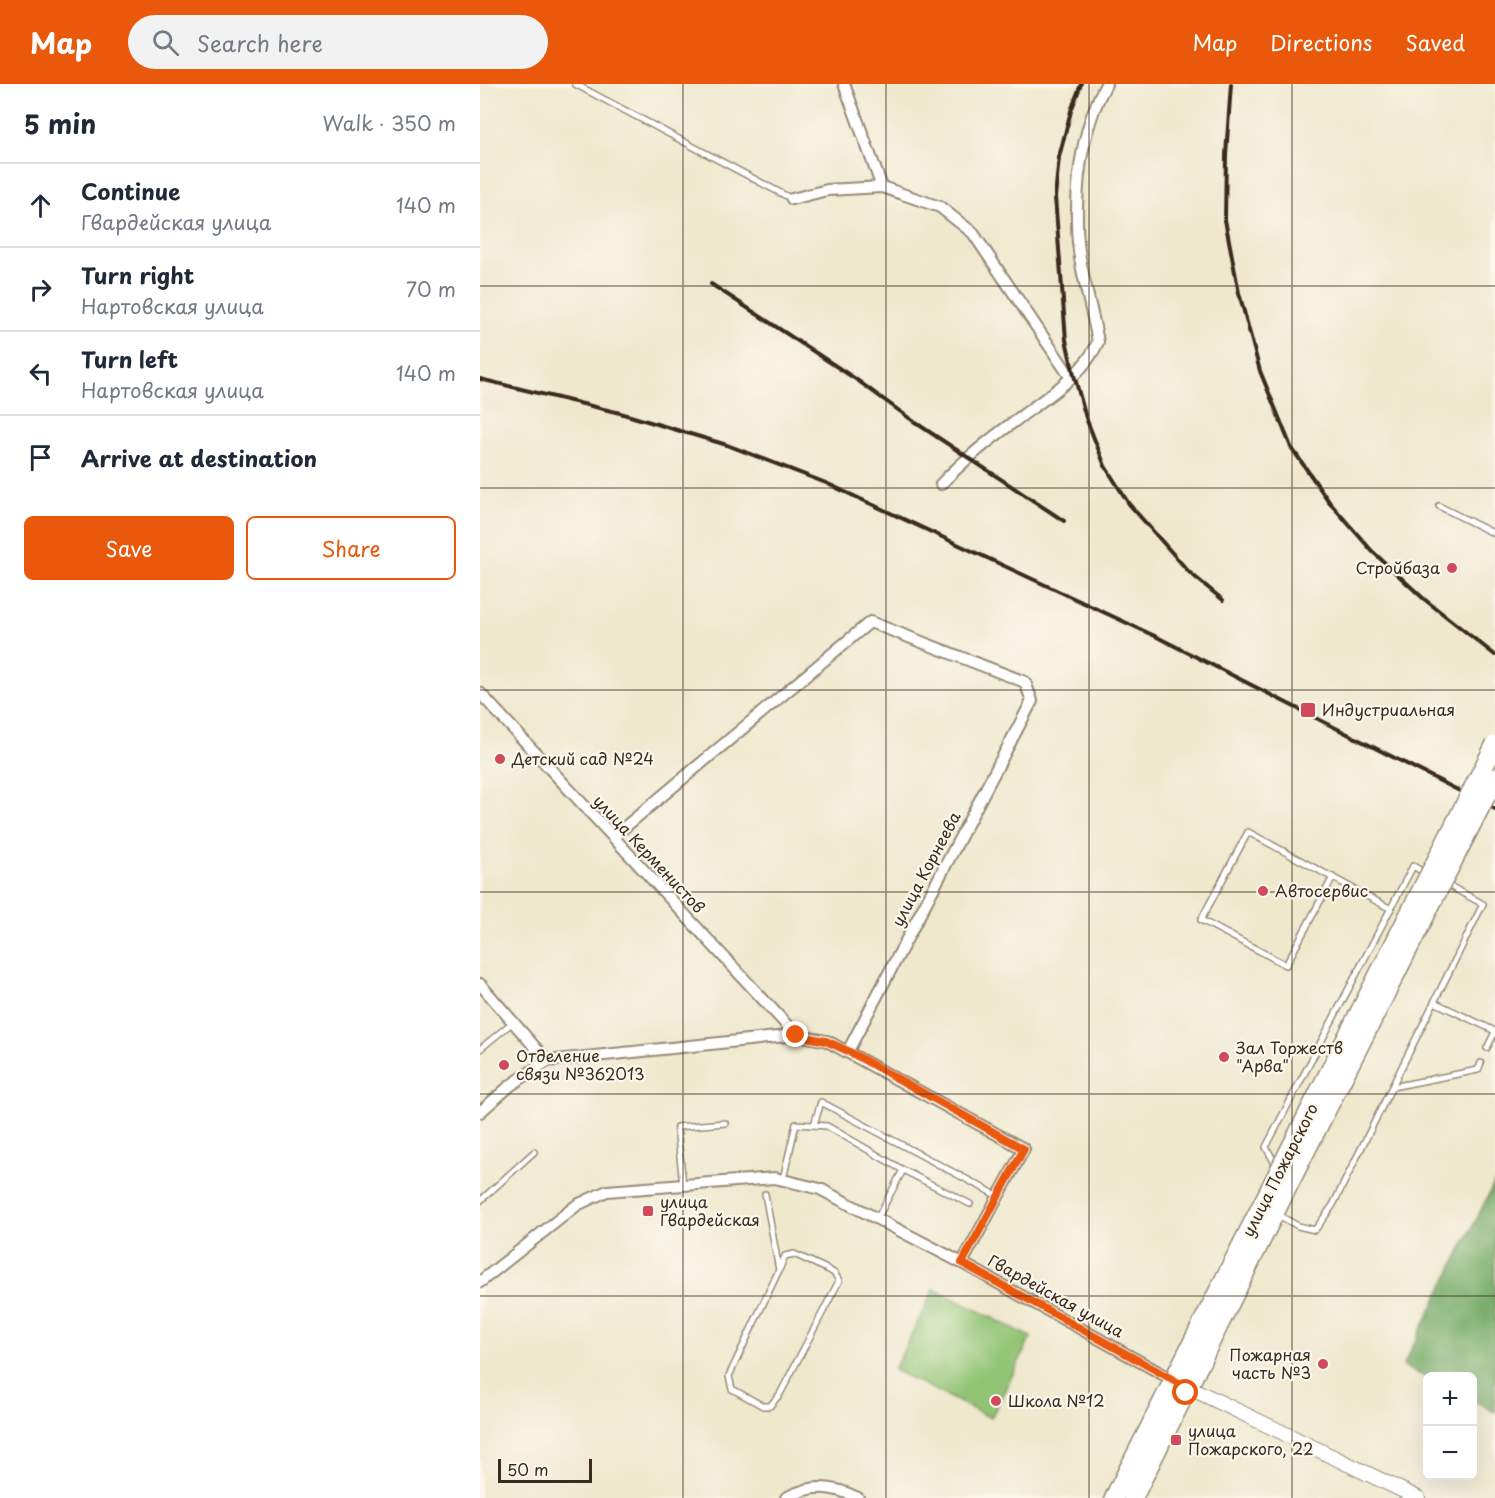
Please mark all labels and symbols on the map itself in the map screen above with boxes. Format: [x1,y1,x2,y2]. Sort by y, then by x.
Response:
place label: Стройбаза [1355,555,1440,579]
marker: Стройбаза [1445,561,1459,575]
place label: Индустриальная [1322,697,1455,721]
marker: Индустриальная [1299,701,1317,719]
place label: Детский сад №24 [511,746,654,770]
marker: Детский сад №24 [493,752,507,766]
street label: улица Керменистов [588,789,711,918]
street label: улица Корнеева [885,807,966,930]
place label: Автосервис [1275,878,1368,902]
marker: Автосервис [1256,884,1270,898]
route end [782,1021,808,1047]
place label: Зал Торжеств "Арва" [1236,1035,1343,1077]
place label: Отделение связи №362013 [516,1043,645,1085]
marker: Зал Торжеств "Арва" [1217,1050,1231,1064]
marker: Отделение связи №362013 [497,1058,511,1072]
street label: улица Пожарского [1235,1099,1323,1240]
place label: улица Гвардейская [660,1189,760,1231]
marker: улица Гвардейская [641,1204,655,1218]
street label: Гвардейская улица [984,1248,1129,1343]
place label: Пожарная часть №3 [1229,1342,1311,1384]
marker: Пожарная часть №3 [1316,1357,1330,1371]
route start [1172,1379,1198,1405]
place label: Школа №12 [1008,1388,1105,1412]
marker: Школа №12 [989,1394,1003,1408]
place label: улица Пожарского, 22 [1188,1418,1314,1460]
marker: улица Пожарского, 22 [1169,1433,1183,1447]
scale bar [498,1456,592,1484]

